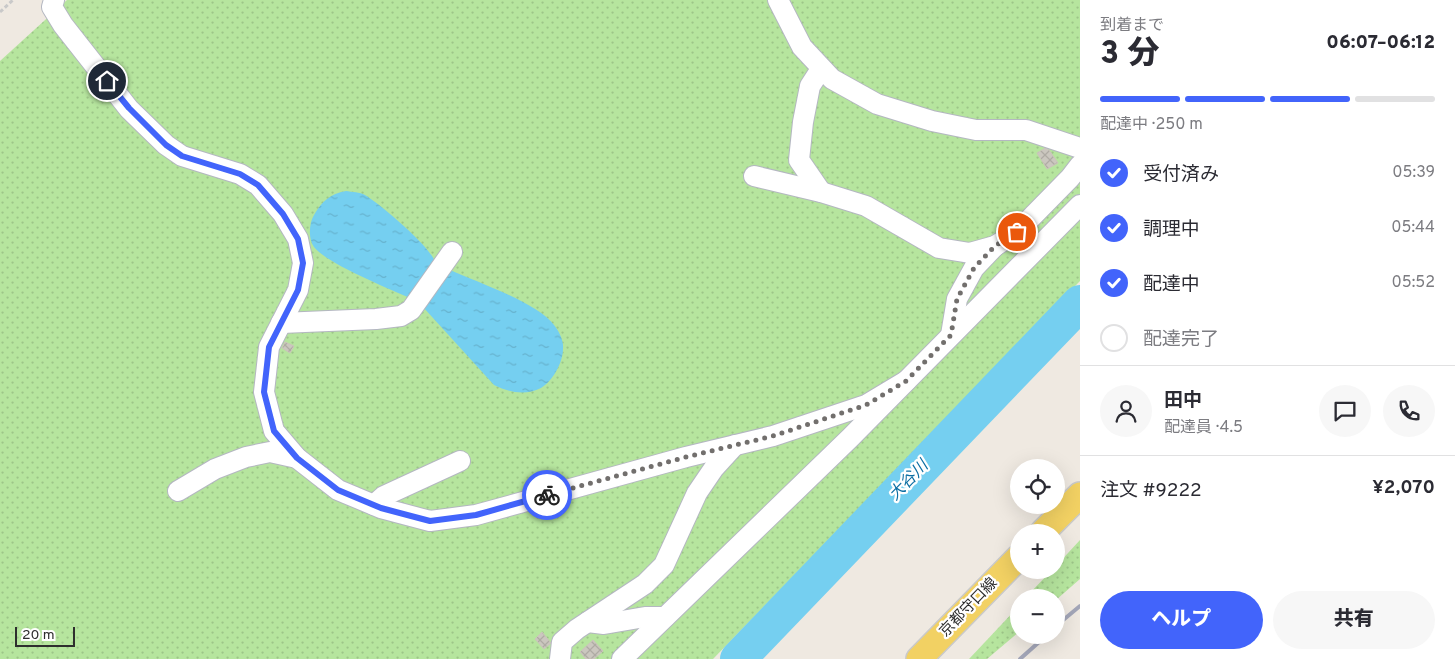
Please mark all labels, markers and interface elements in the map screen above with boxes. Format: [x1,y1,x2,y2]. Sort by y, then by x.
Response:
text: 到着まで [1100,16,1164,36]
text: 06:07–06:12 [1326,31,1435,55]
text: 3 分 [1100,35,1159,75]
pin [86,60,128,102]
icon: home [93,67,121,95]
text: 配達中 · 250 m [1100,115,1203,135]
icon: check [1100,159,1128,187]
text: 受付済み [1143,163,1219,187]
text: 05:39 [1392,163,1435,183]
pin [996,211,1038,253]
icon: check [1100,214,1128,242]
icon: bag [1003,218,1031,246]
text: 調理中 [1143,218,1200,242]
text: 05:44 [1391,218,1435,238]
icon: check [1100,269,1128,297]
text: 配達中 [1143,273,1200,297]
text: 05:52 [1392,273,1435,293]
text: 配達完了 [1143,328,1219,352]
button: person [1100,385,1152,437]
button: chat [1319,385,1371,437]
button: phone [1383,385,1435,437]
text: 田中 [1164,389,1202,413]
text: 配達員 · 4.5 [1164,418,1243,438]
water label: 大谷川 [885,455,934,505]
map controls [1010,459,1065,644]
button: locate [1010,459,1065,514]
courier [522,470,572,520]
text: ¥2,070 [1372,476,1435,500]
text: 注文 #9222 [1100,479,1202,503]
icon: bike [533,481,561,509]
button: + [1010,524,1065,579]
street label: 京都守口線 [936,574,1002,642]
button: − [1010,589,1065,644]
button: ヘルプ [1100,591,1263,649]
button: 共有 [1273,591,1435,649]
scale bar [15,624,75,647]
text: 20 m [22,627,55,644]

